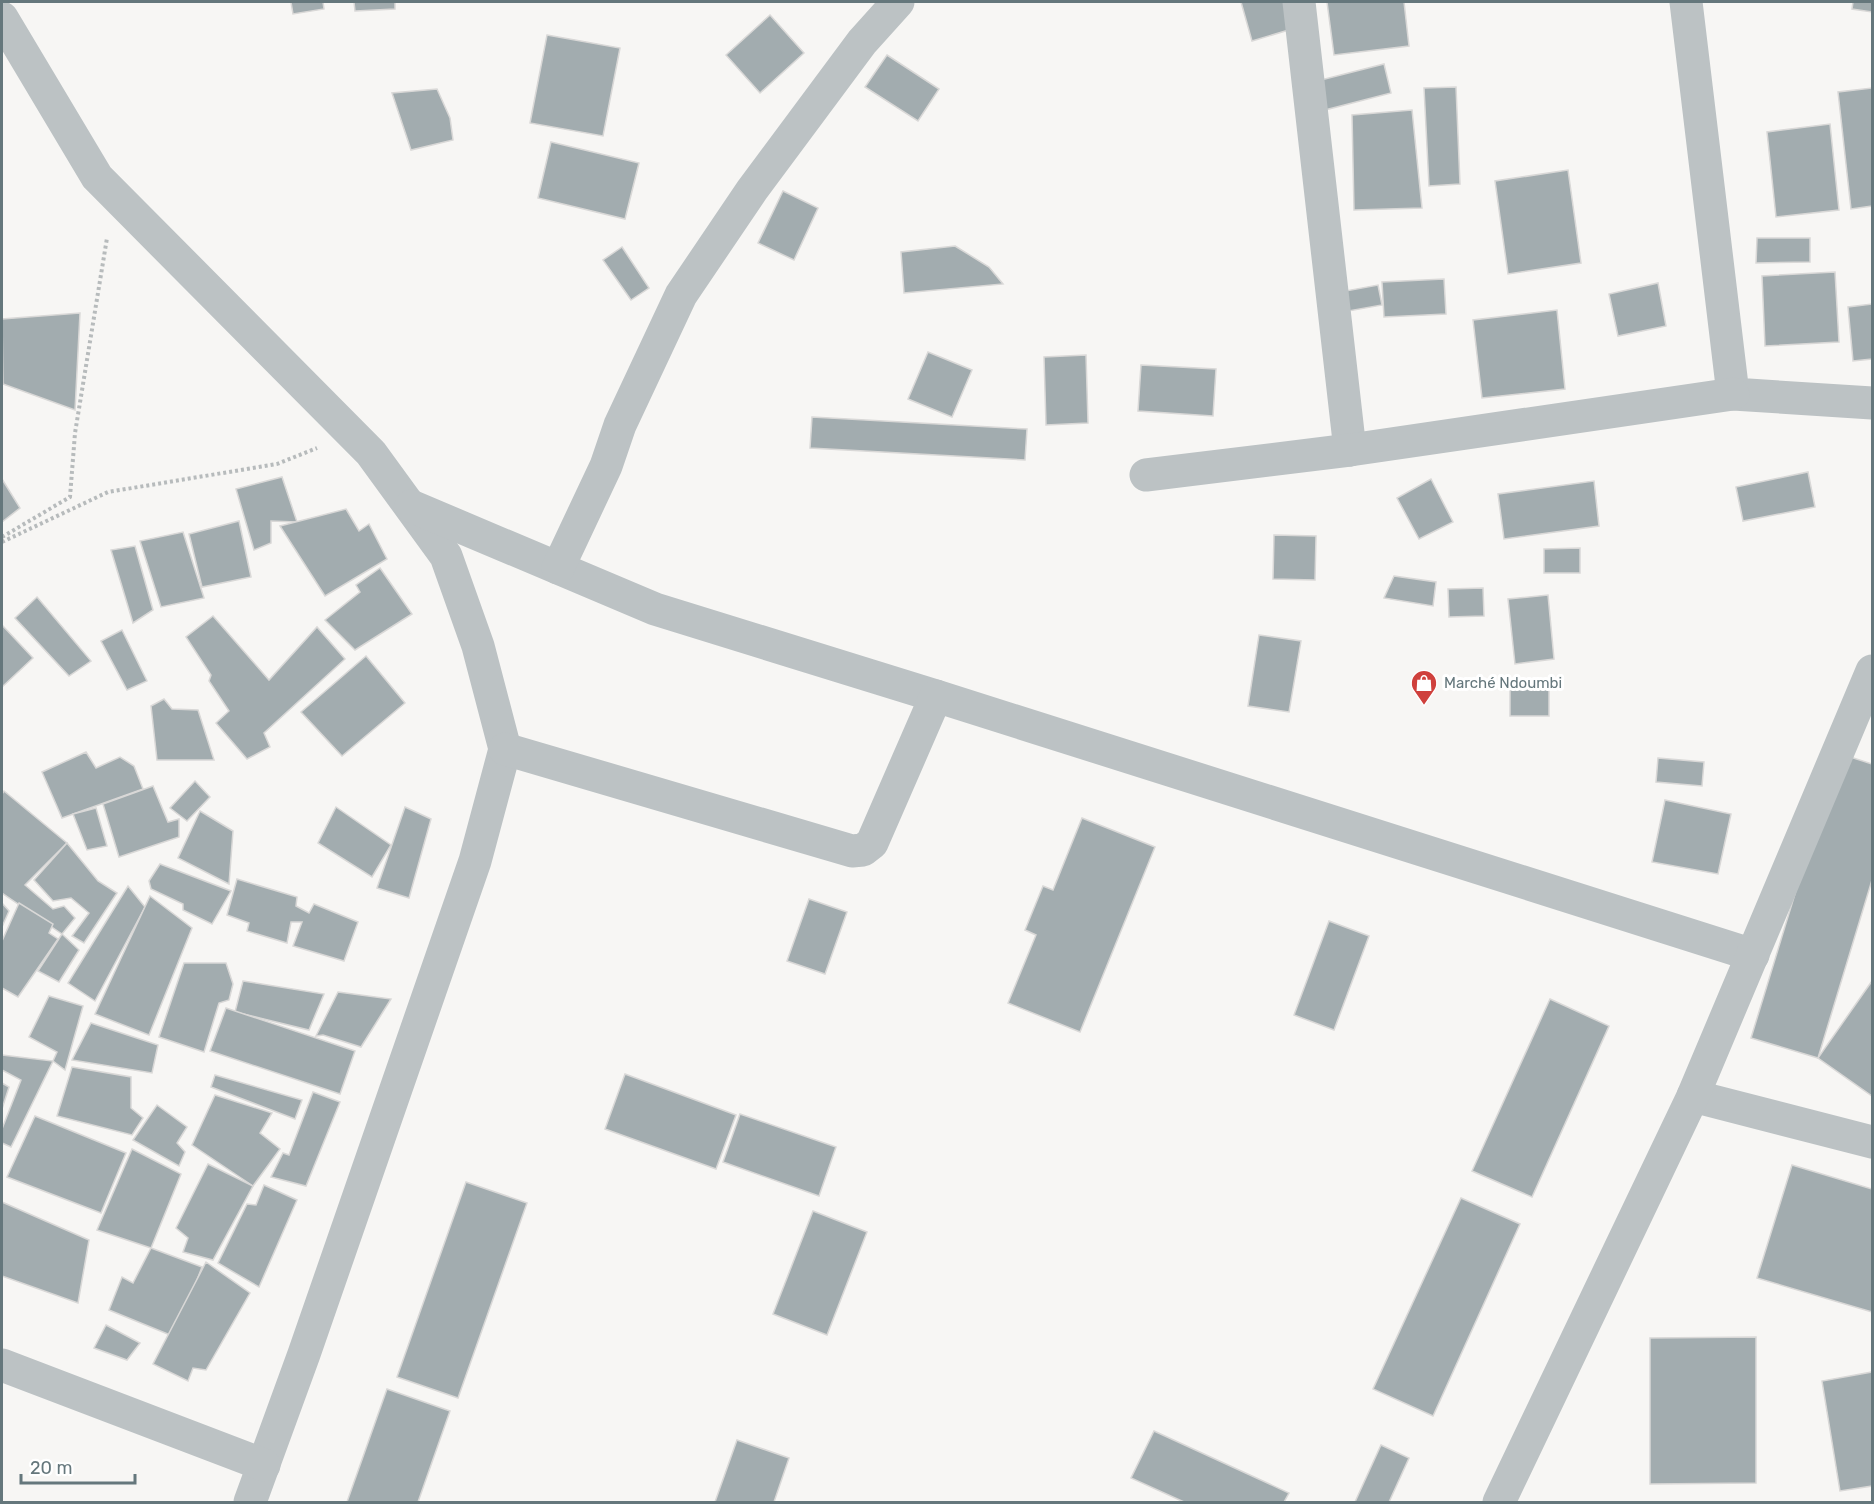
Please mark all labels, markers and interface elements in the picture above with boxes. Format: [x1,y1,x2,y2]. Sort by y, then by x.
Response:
shop icon: Marché Ndoumbi [1409,668,1439,706]
place label: Marché Ndoumbi [1444,674,1562,692]
scale bar [21,1447,135,1485]
text: 20 m [30,1457,72,1479]

